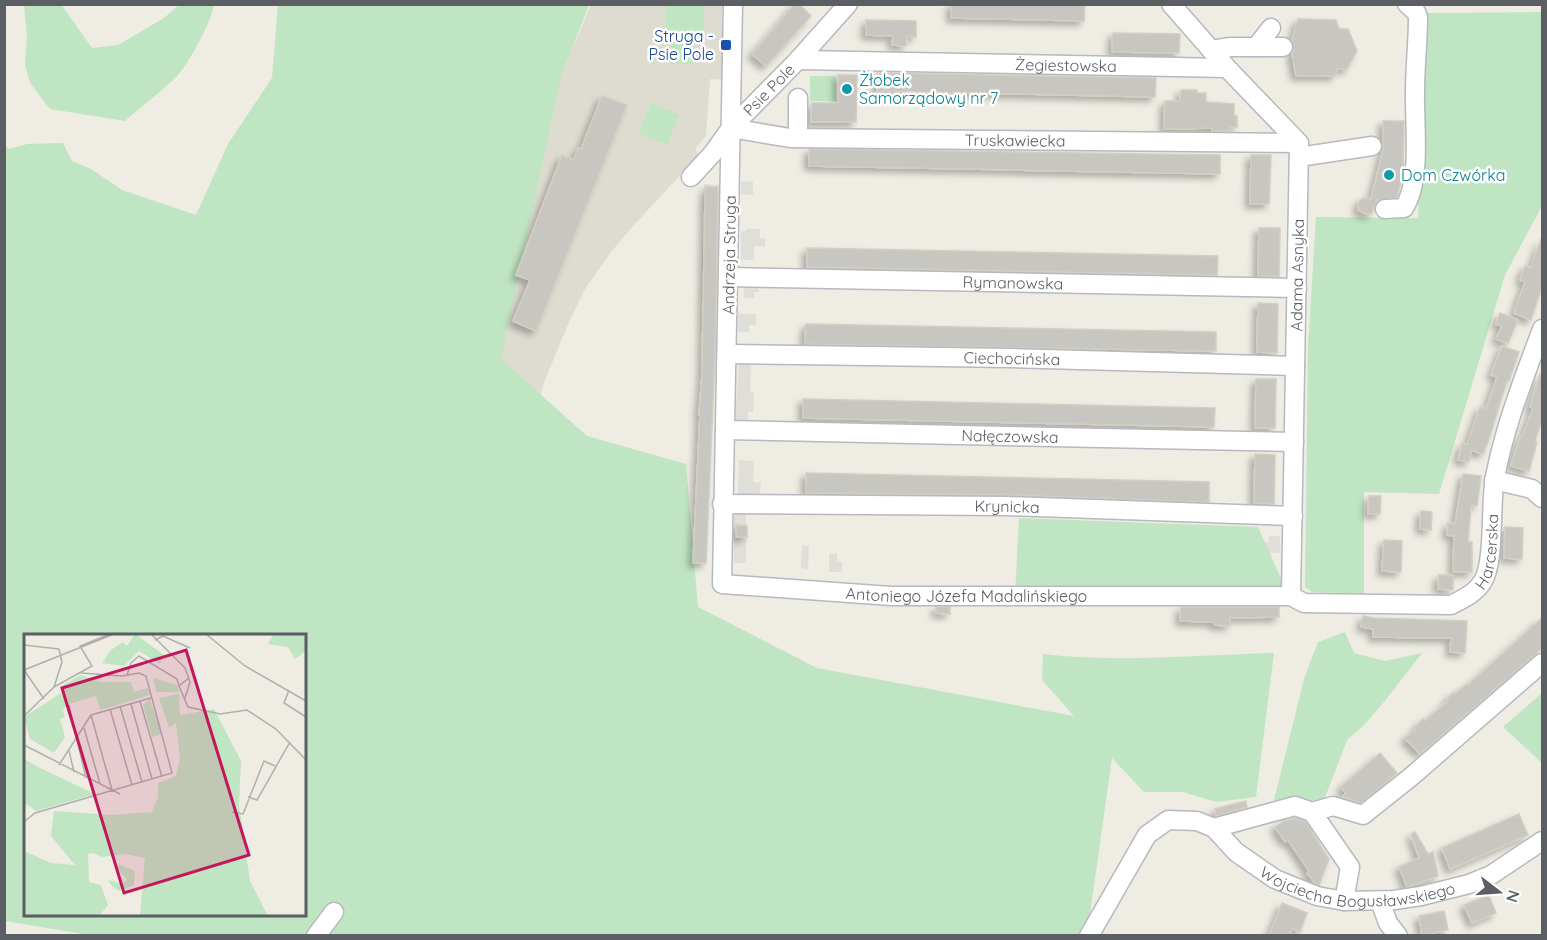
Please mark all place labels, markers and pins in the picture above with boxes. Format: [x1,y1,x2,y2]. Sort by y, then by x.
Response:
place label: Struga - Psie Pole [649,26,714,64]
marker: Struga - Psie Pole [719,38,733,52]
place label: Żłobek Samorządowy nr 7 [859,70,998,108]
marker: Żłobek Samorządowy nr 7 [840,82,854,96]
place label: Dom Czwórka [1401,165,1505,185]
marker: Dom Czwórka [1382,168,1396,182]

